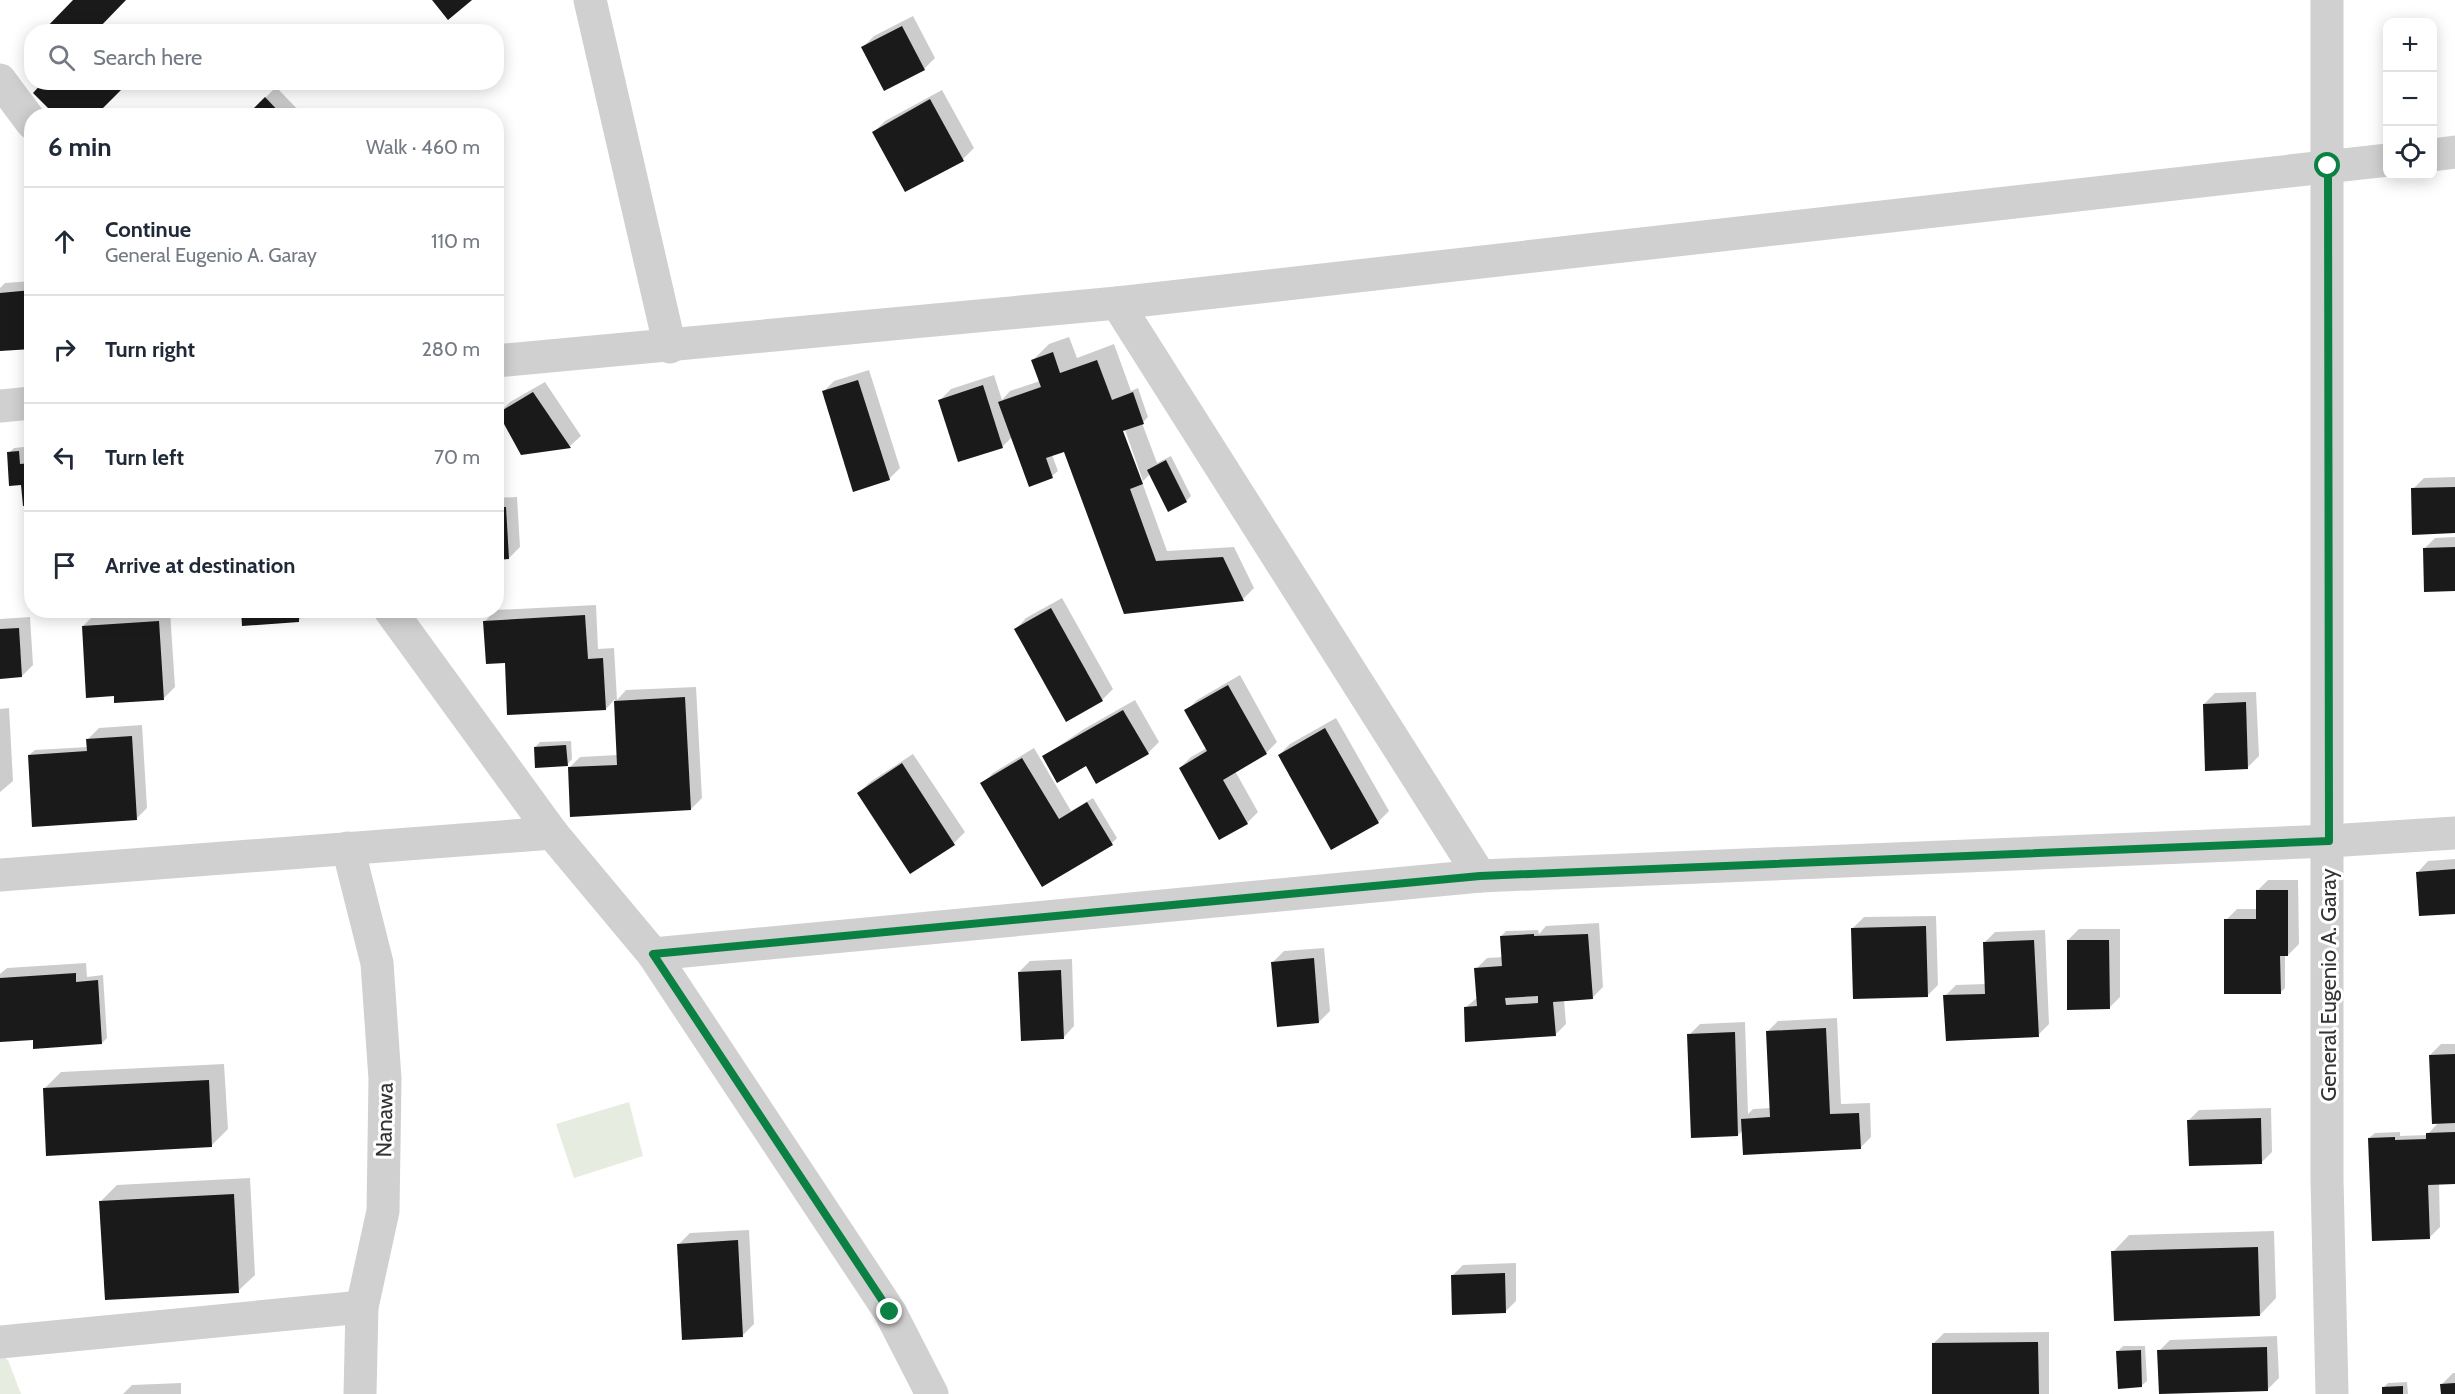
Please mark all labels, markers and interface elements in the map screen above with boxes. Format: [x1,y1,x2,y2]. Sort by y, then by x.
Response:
map controls [2383,18,2437,180]
button: + [2383,18,2437,72]
search box [24,24,504,90]
icon: search [45,41,78,74]
text: Search here [93,44,202,71]
button: − [2383,72,2437,126]
button: locate [2383,126,2437,180]
text: 6 min [48,131,112,163]
text: Walk · 460 m [366,135,480,159]
route start [2314,152,2340,178]
text: Continue [105,216,191,243]
icon: ahead [48,225,81,258]
text: 110 m [431,229,480,253]
text: General Eugenio A. Garay [105,243,317,267]
icon: right [48,333,81,366]
text: Turn right [105,336,195,363]
text: 280 m [421,337,480,361]
icon: left [48,441,81,474]
text: Turn left [105,444,184,471]
text: 70 m [434,445,480,469]
icon: arrive [48,549,81,582]
text: Arrive at destination [105,552,295,579]
street label: General Eugenio A. Garay [2315,868,2342,1102]
street label: Nanawa [370,1082,399,1158]
route end [876,1298,902,1324]

